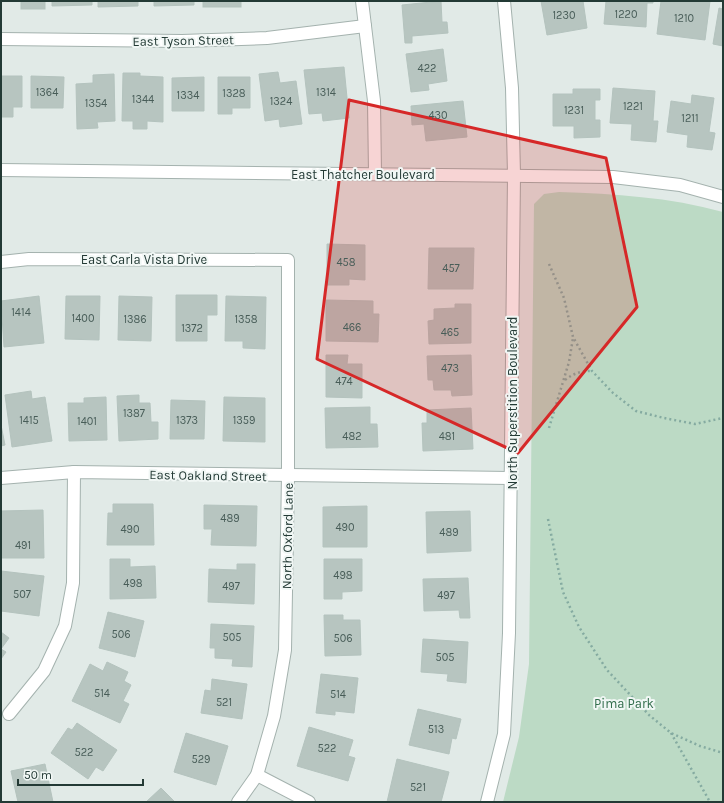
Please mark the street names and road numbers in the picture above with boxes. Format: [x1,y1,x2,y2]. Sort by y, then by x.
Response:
street label: East Tyson Street [132,32,234,49]
street label: East Thatcher Boulevard [291,167,435,182]
street label: East Carla Vista Drive [81,252,208,267]
street label: North Superstition Boulevard [505,316,520,490]
street label: East Oakland Street [149,467,267,484]
street label: North Oxford Lane [279,482,296,589]

